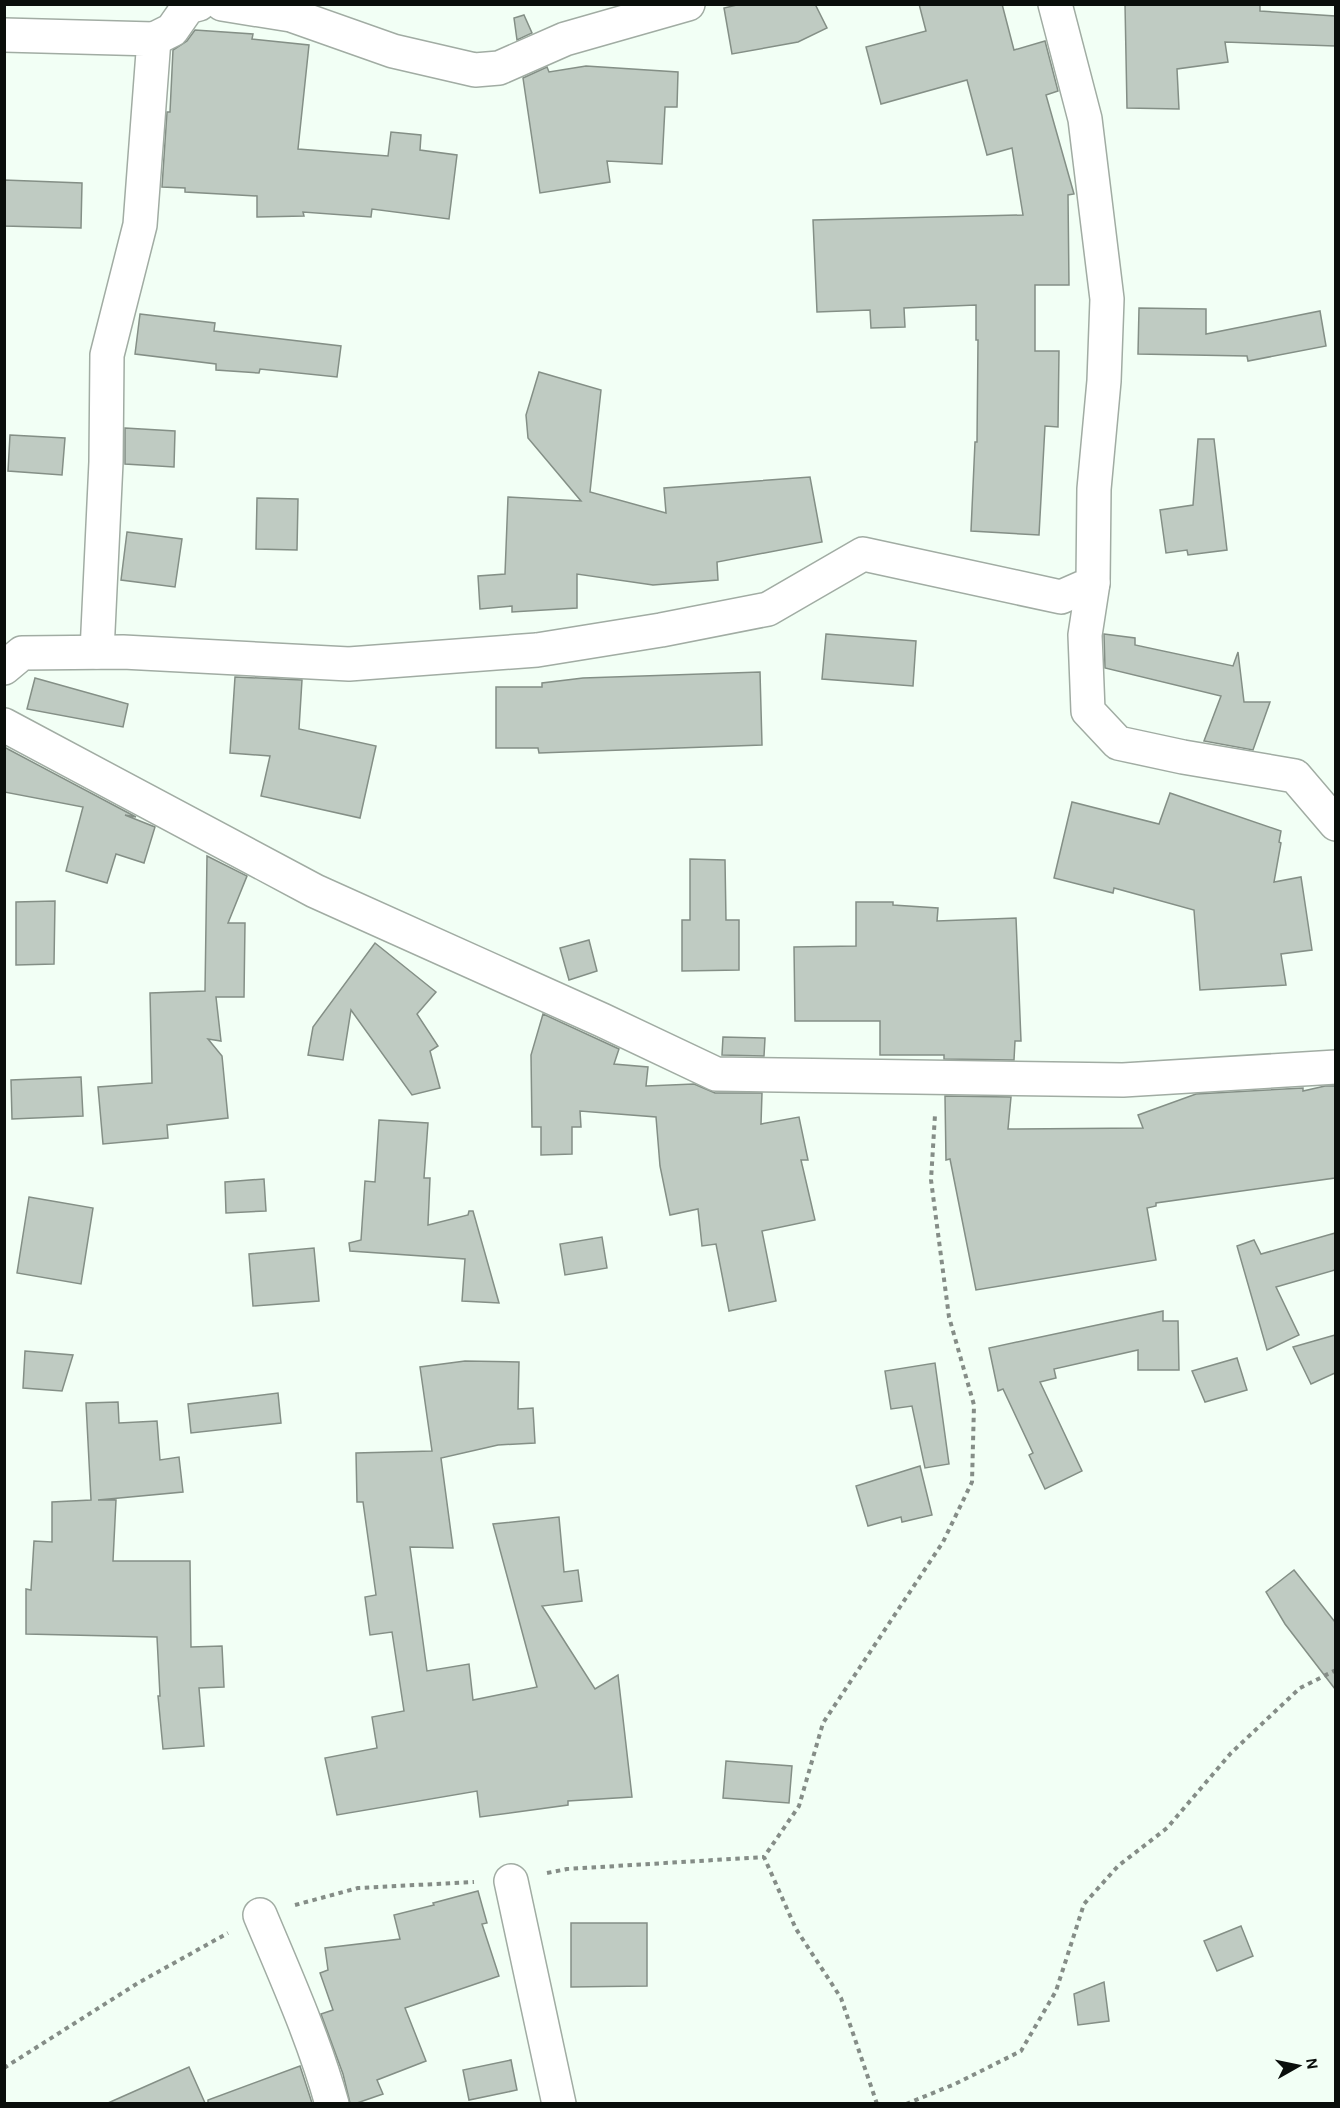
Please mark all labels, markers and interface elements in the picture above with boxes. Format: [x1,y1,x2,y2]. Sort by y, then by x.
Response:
north arrow [1268,2036,1328,2096]
text: N [1303,2057,1321,2071]

